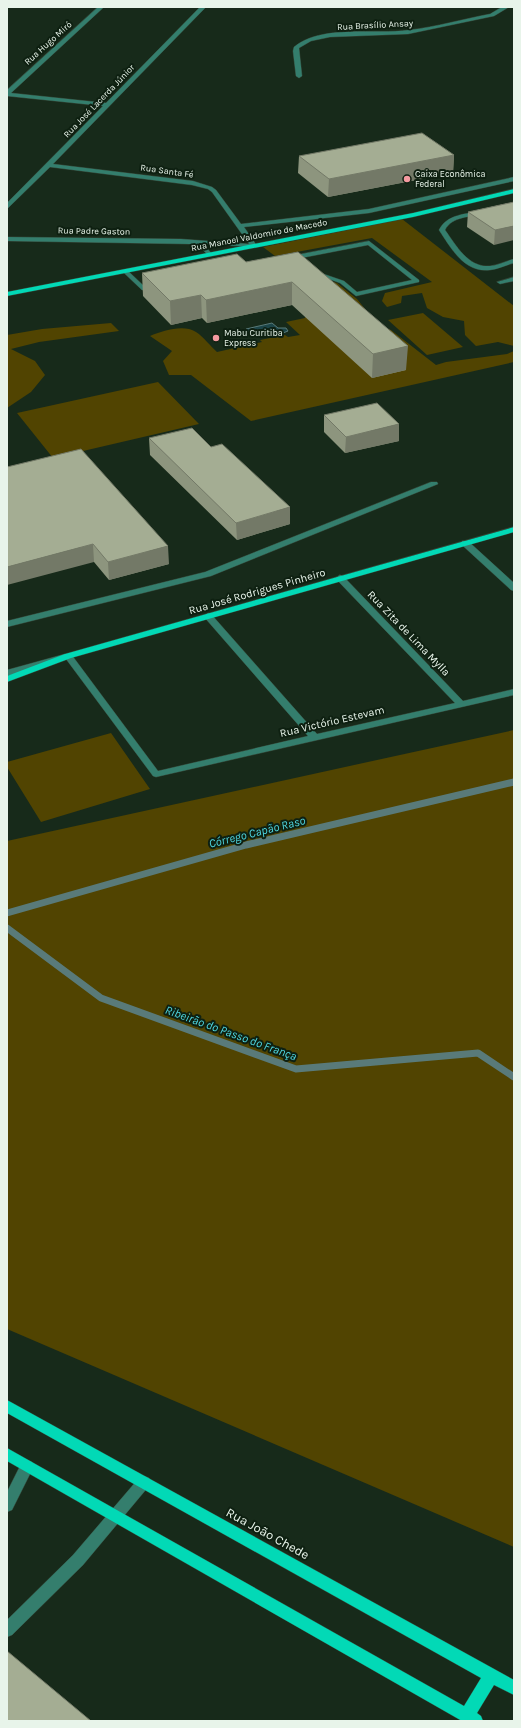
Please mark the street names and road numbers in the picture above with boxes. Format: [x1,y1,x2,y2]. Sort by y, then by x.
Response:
street label: Rua Brasílio Ansay [337,18,414,32]
street label: Rua Hugo Miró [22,19,74,67]
street label: Rua José Lacerda Júnior [62,62,137,140]
street label: Rua Santa Fé [140,162,195,180]
street label: Rua Manoel Valdomiro de Macedo [190,217,328,253]
street label: Rua Padre Gaston [58,225,130,237]
street label: Rua José Rodrigues Pinheiro [187,566,327,617]
street label: Rua Zita de Lima Mylla [365,588,453,679]
street label: Rua Victório Estevam [279,703,386,740]
street label: Rua João Chede [224,1504,312,1563]

